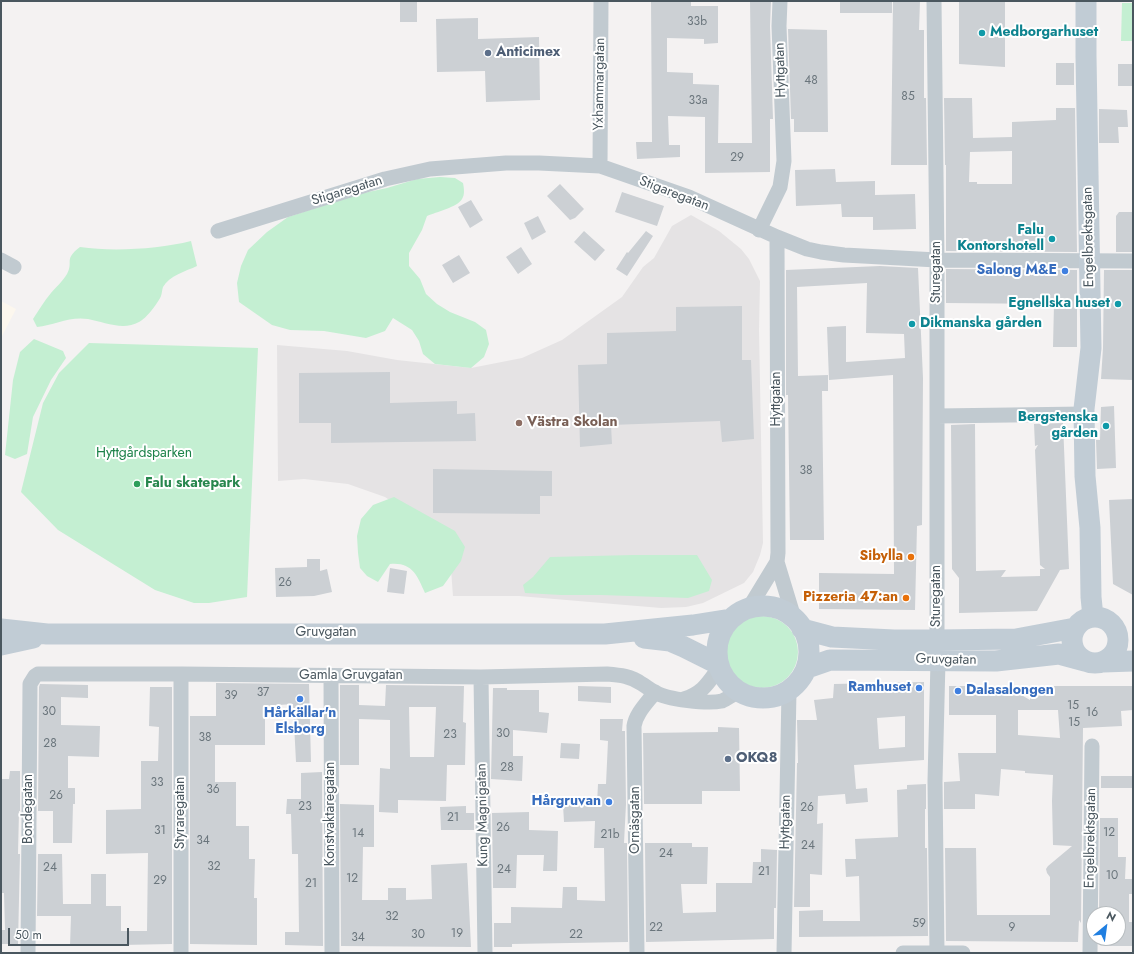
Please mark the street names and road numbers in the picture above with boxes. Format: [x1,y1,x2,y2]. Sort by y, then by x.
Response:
street label: Yxhammargatan [591,37,609,131]
street label: Hyttgatan [772,42,790,98]
street label: Stigaregatan [309,172,385,210]
street label: Stigaregatan [637,173,711,215]
street label: Engelbrektsgatan [1080,187,1098,287]
street label: Sturegatan [929,241,945,303]
street label: Hyttgatan [769,371,785,427]
street label: Sturegatan [929,565,945,627]
street label: Gruvgatan [295,625,357,641]
street label: Gruvgatan [915,651,977,669]
street label: Gamla Gruvgatan [299,668,403,684]
street label: Konstvaktaregatan [323,762,339,866]
street label: Kung Magnigatan [474,763,492,867]
street label: Bondegatan [21,774,37,844]
street label: Styraregatan [173,777,189,849]
street label: Ornäsgatan [628,786,644,854]
street label: Engelbrektsgatan [1082,788,1100,888]
street label: Hyttgatan [777,794,795,850]

